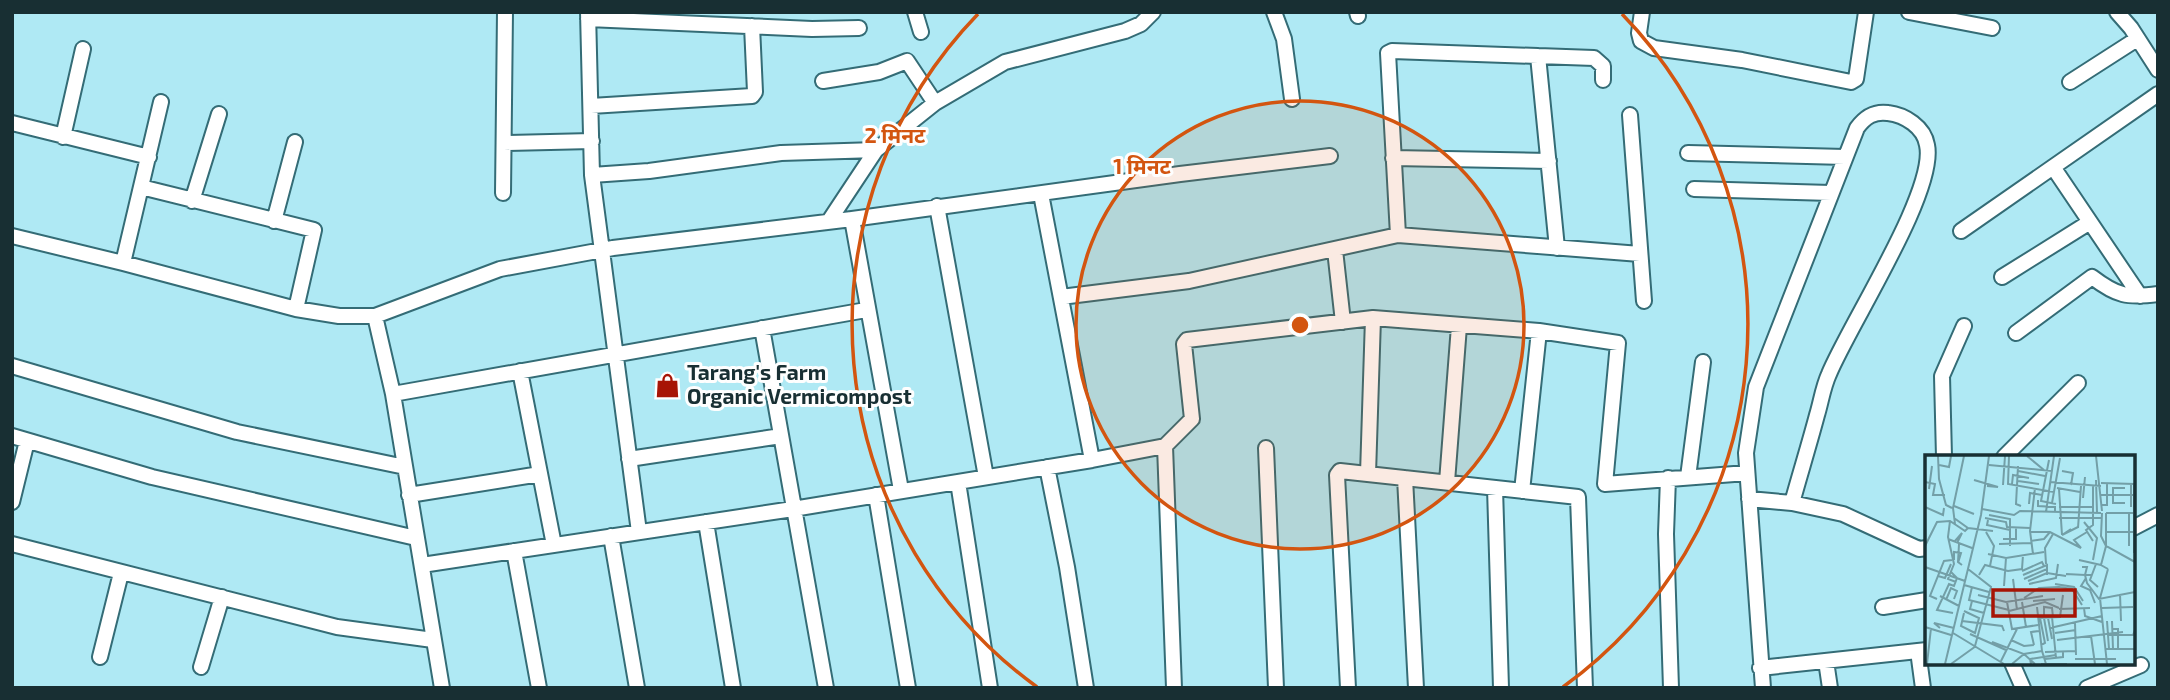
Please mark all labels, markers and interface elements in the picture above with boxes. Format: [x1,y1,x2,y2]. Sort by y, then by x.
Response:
text: 2 मिनट [865,122,926,147]
text: 1 मिनट [1113,153,1172,178]
centre of rings [1288,313,1312,337]
place label: Tarang's Farm Organic Vermicompost [687,359,912,408]
shop icon: Tarang's Farm Organic Vermicompost [653,371,681,399]
inset map [1925,455,2135,665]

